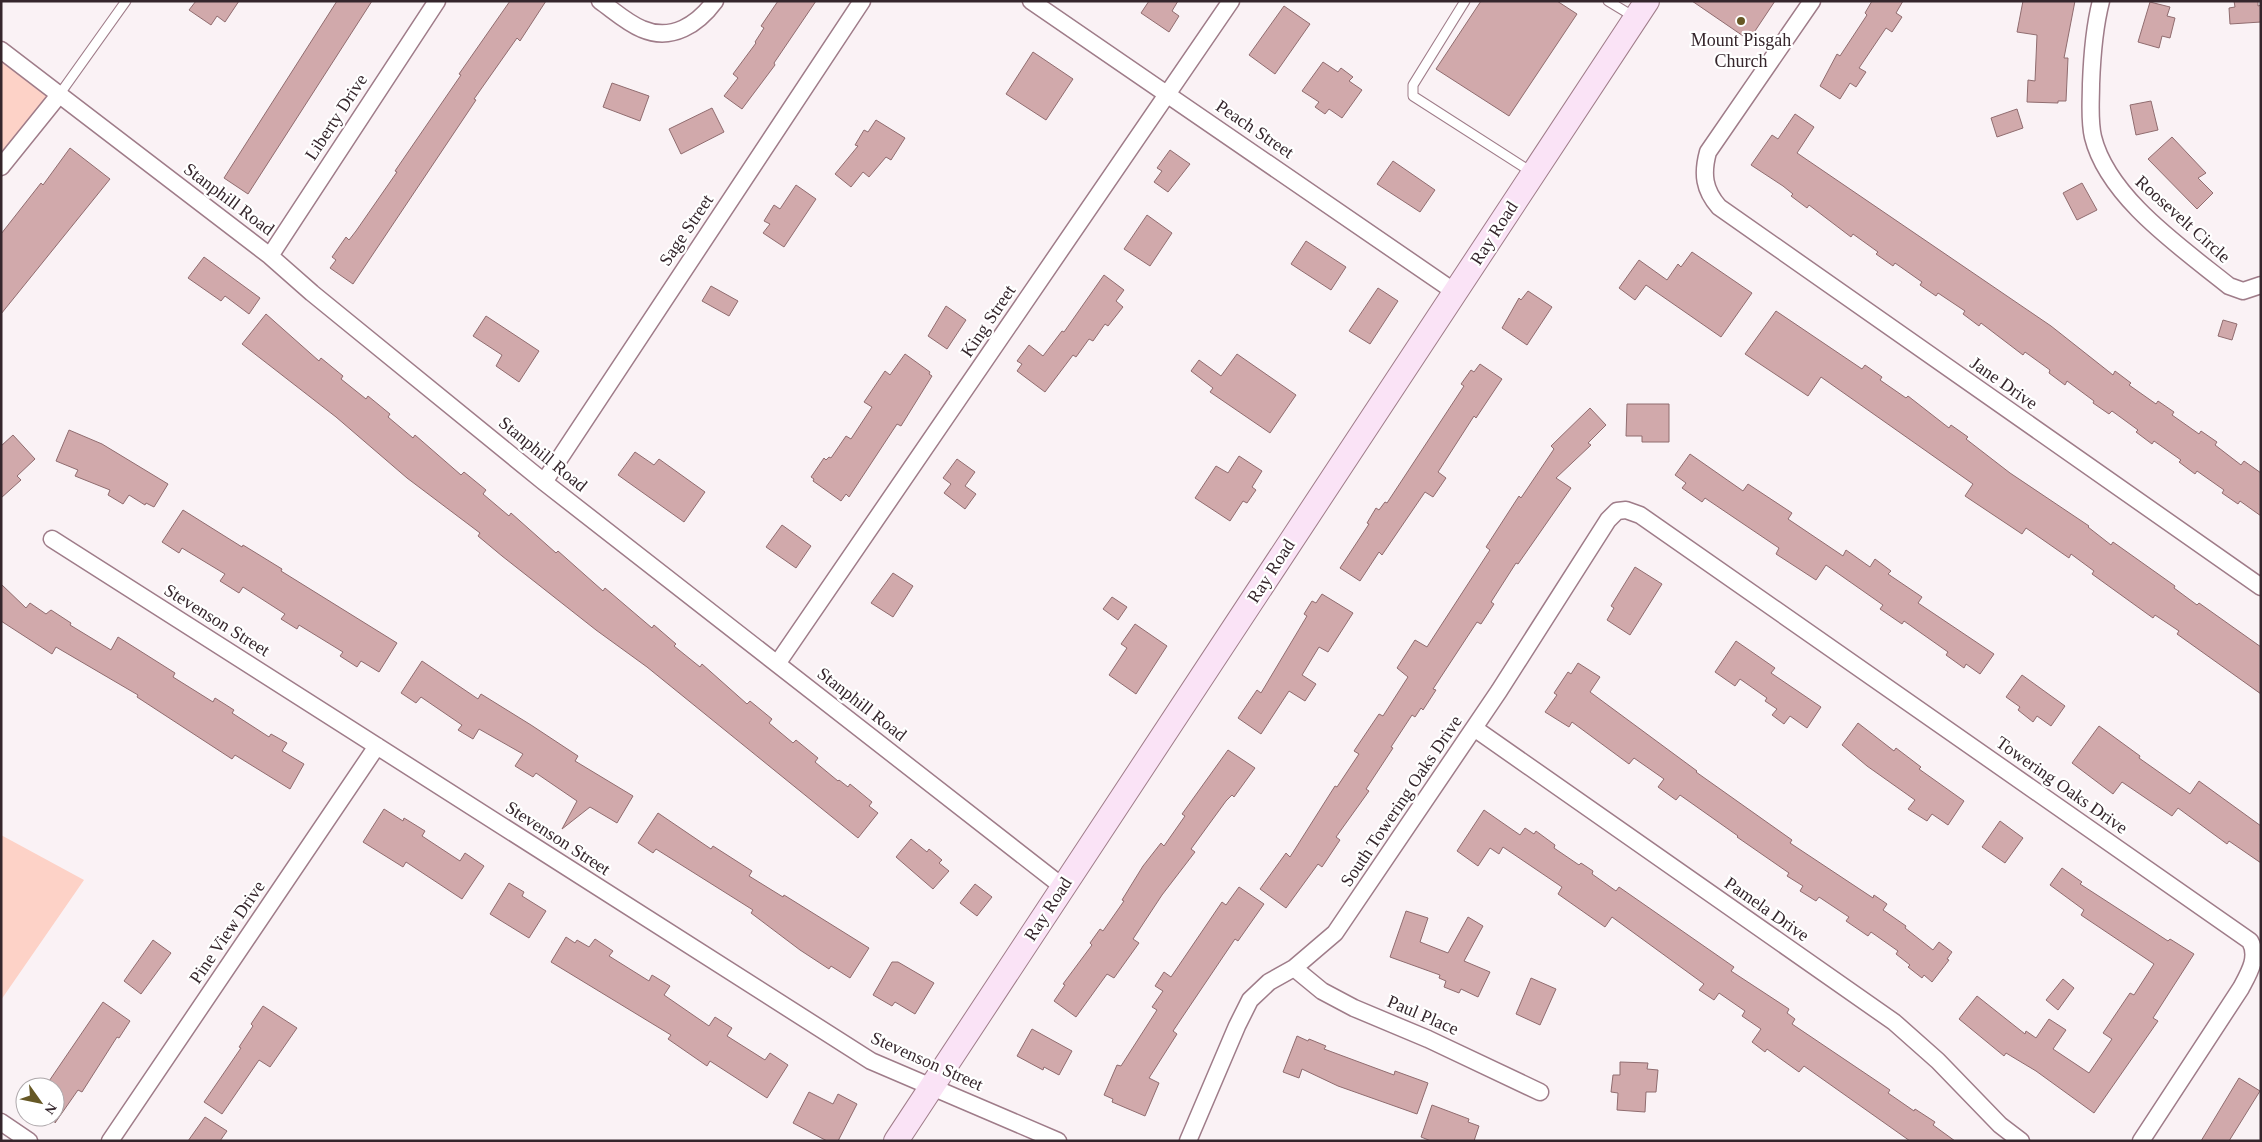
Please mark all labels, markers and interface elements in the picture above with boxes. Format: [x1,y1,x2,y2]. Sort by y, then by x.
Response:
marker: Mount Pisgah Church [1735,15,1747,27]
place label: Mount Pisgah Church [1691,30,1791,71]
street label: Liberty Drive [301,70,371,164]
street label: Peach Street [1212,96,1298,162]
street label: Stanphill Road [180,159,278,239]
street label: Roosevelt Circle [2132,171,2234,267]
street label: Sage Street [655,191,717,269]
street label: Ray Road [1466,198,1522,268]
street label: King Street [957,281,1019,361]
street label: Jane Drive [1967,353,2041,413]
street label: Stanphill Road [495,412,591,496]
street label: Ray Road [1243,536,1299,606]
street label: Stevenson Street [161,580,273,660]
street label: Stanphill Road [813,663,911,745]
street label: South Towering Oaks Drive [1336,712,1466,890]
street label: Towering Oaks Drive [1992,732,2132,838]
street label: Stevenson Street [502,797,614,879]
street label: Pamela Drive [1721,873,1813,945]
street label: Ray Road [1020,874,1076,944]
street label: Pine View Drive [185,877,269,987]
street label: Paul Place [1384,991,1462,1039]
street label: Stevenson Street [868,1027,986,1095]
north arrow [15,1077,65,1127]
text: N [41,1100,60,1117]

